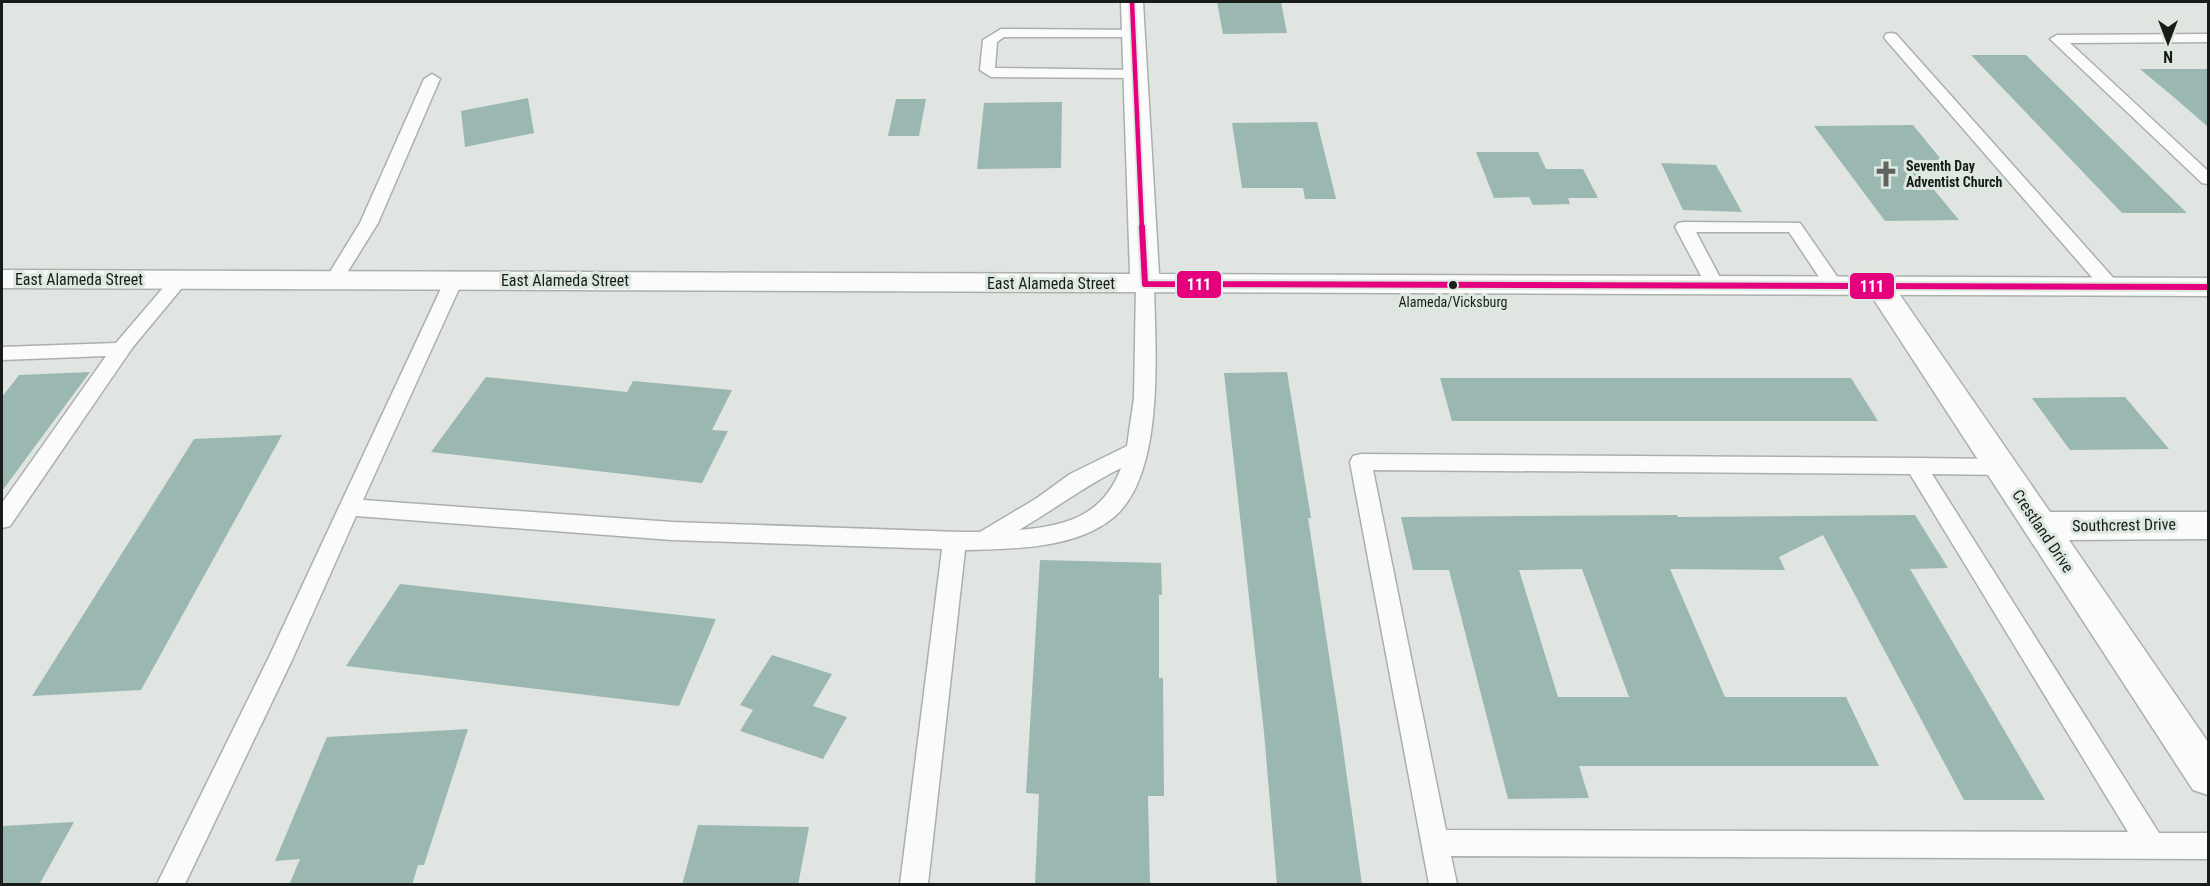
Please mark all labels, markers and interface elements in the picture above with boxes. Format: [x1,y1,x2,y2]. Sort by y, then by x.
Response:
north arrow [2138,12,2198,72]
text: N [2163,47,2173,66]
place label: Seventh Day Adventist Church [1906,158,2002,190]
church icon: Seventh Day Adventist Church [1871,159,1901,189]
street label: East Alameda Street [15,270,143,289]
line badge: 111 [1176,270,1222,299]
street label: East Alameda Street [501,271,629,290]
line badge: 111 [1849,272,1895,300]
street label: East Alameda Street [987,274,1115,293]
text: 111 [1187,275,1211,294]
text: 111 [1860,277,1884,296]
marker: Alameda/Vicksburg [1447,279,1459,291]
place label: Alameda/Vicksburg [1399,294,1507,310]
street label: Crestland Drive [2008,486,2078,576]
street label: Southcrest Drive [2072,515,2176,535]

